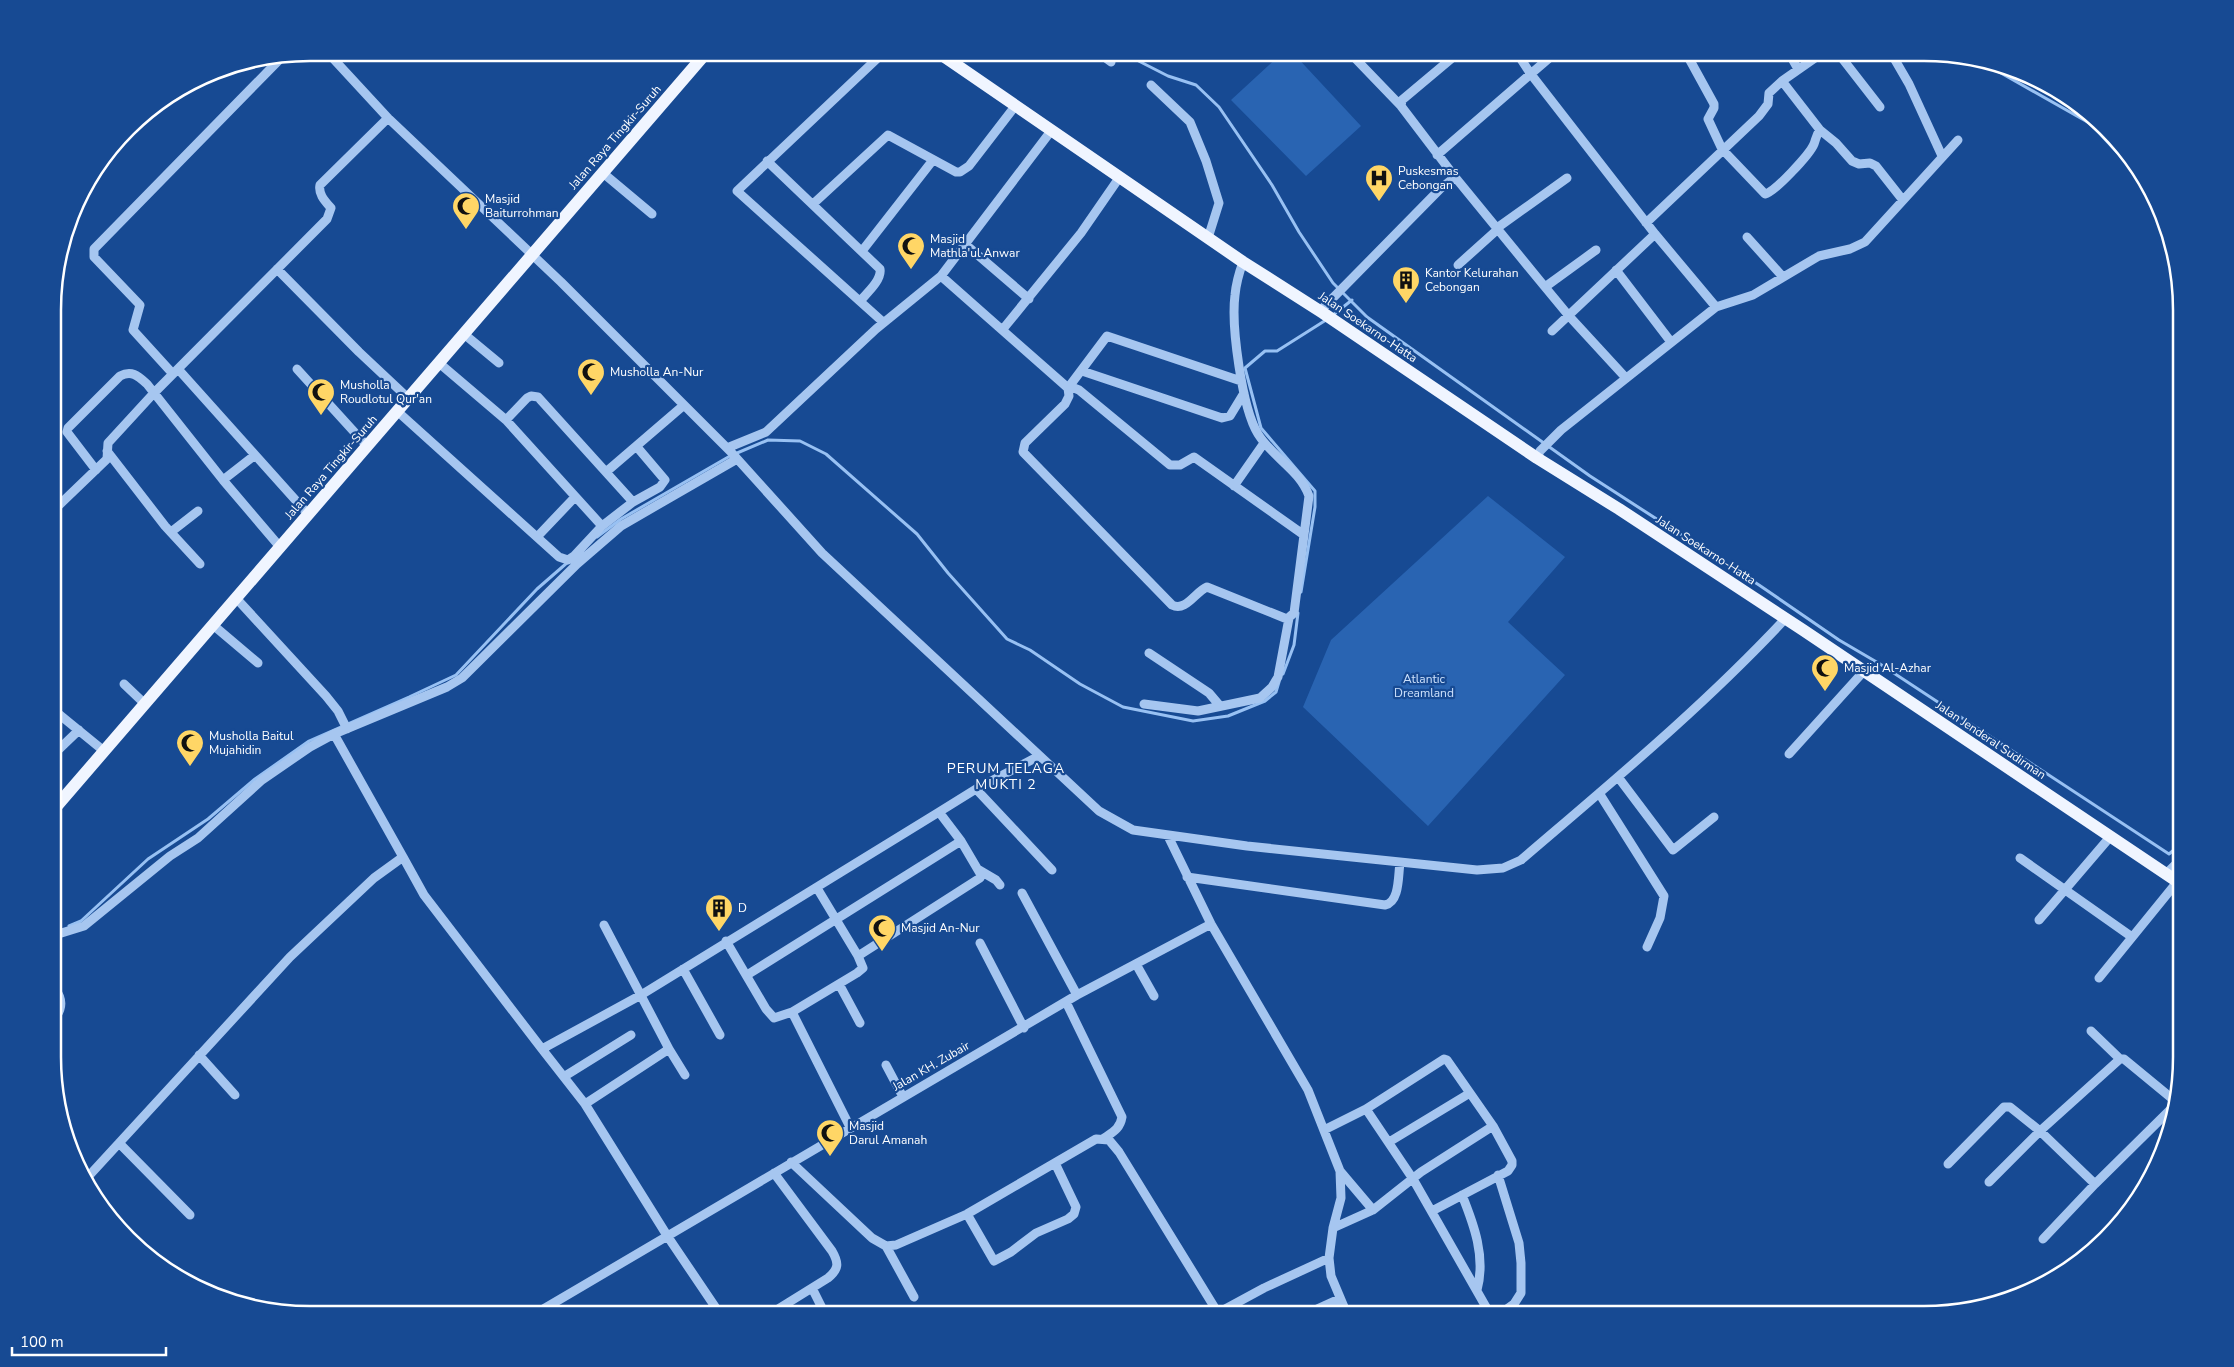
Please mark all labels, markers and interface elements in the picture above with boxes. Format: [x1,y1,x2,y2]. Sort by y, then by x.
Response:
street label: Jalan Raya Tingkir-Suruh [565,81,665,193]
hospital icon: Puskesmas Cebongan [1364,163,1394,202]
place label: Puskesmas Cebongan [1398,163,1459,193]
mosque icon: Masjid Baiturrohman [451,191,481,230]
place label: Masjid Baiturrohman [485,191,559,221]
mosque icon: Masjid Mathla'ul Anwar [896,231,926,270]
place label: Masjid Mathla'ul Anwar [930,231,1020,261]
building icon: Kantor Kelurahan Cebongan [1391,265,1421,304]
place label: Kantor Kelurahan Cebongan [1425,265,1519,295]
street label: Jalan Soekarno-Hatta [1315,287,1421,366]
mosque icon: Musholla An-Nur [576,357,606,396]
place label: Musholla An-Nur [610,364,704,380]
mosque icon: Musholla Roudlotul Qur'an [306,377,336,416]
place label: Musholla Roudlotul Qur'an [340,377,432,407]
street label: Jalan Raya Tingkir-Suruh [281,411,381,523]
street label: Jalan Soekarno-Hatta [1652,511,1759,588]
mosque icon: Masjid Al-Azhar [1810,653,1840,692]
place label: Masjid Al-Azhar [1844,660,1932,676]
park label: Atlantic Dreamland [1394,671,1454,701]
street label: Jalan Jenderal Sudirman [1932,697,2049,783]
mosque icon: Musholla Baitul Mujahidin [175,728,205,767]
place label: Musholla Baitul Mujahidin [209,728,294,758]
district label: PERUM TELAGA MUKTI 2 [947,759,1065,794]
building icon: D [704,893,734,932]
place label: D [738,900,747,916]
mosque icon: Masjid An-Nur [867,913,897,952]
place label: Masjid An-Nur [901,920,980,936]
street label: Jalan KH. Zubair [889,1037,973,1095]
mosque icon: Masjid Darul Amanah [815,1118,845,1157]
place label: Masjid Darul Amanah [849,1118,927,1148]
scale bar [12,1324,166,1356]
text: 100 m [20,1332,64,1352]

